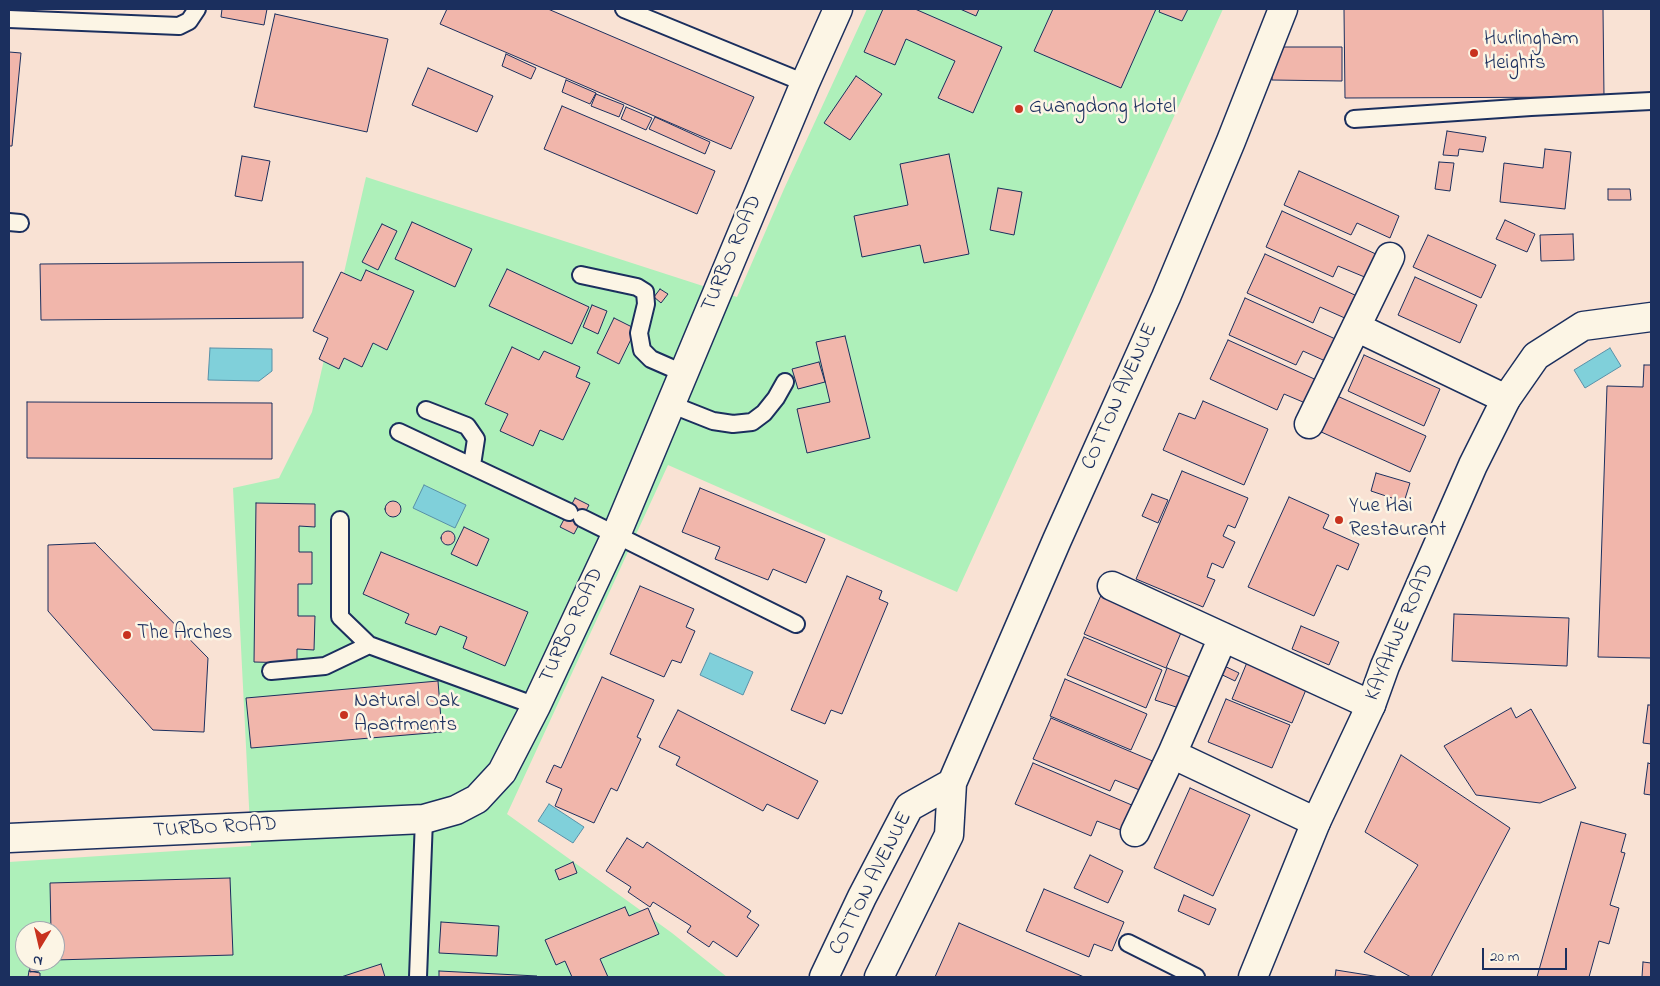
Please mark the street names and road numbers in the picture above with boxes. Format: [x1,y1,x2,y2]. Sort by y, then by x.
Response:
street label: TURBO ROAD [697,192,769,316]
street label: COTTON AVENUE [1077,320,1165,474]
street label: KAYAHWE ROAD [1361,561,1441,705]
street label: TURBO ROAD [535,564,611,688]
street label: COTTON AVENUE [825,808,919,960]
street label: TURBO ROAD [152,813,278,845]

